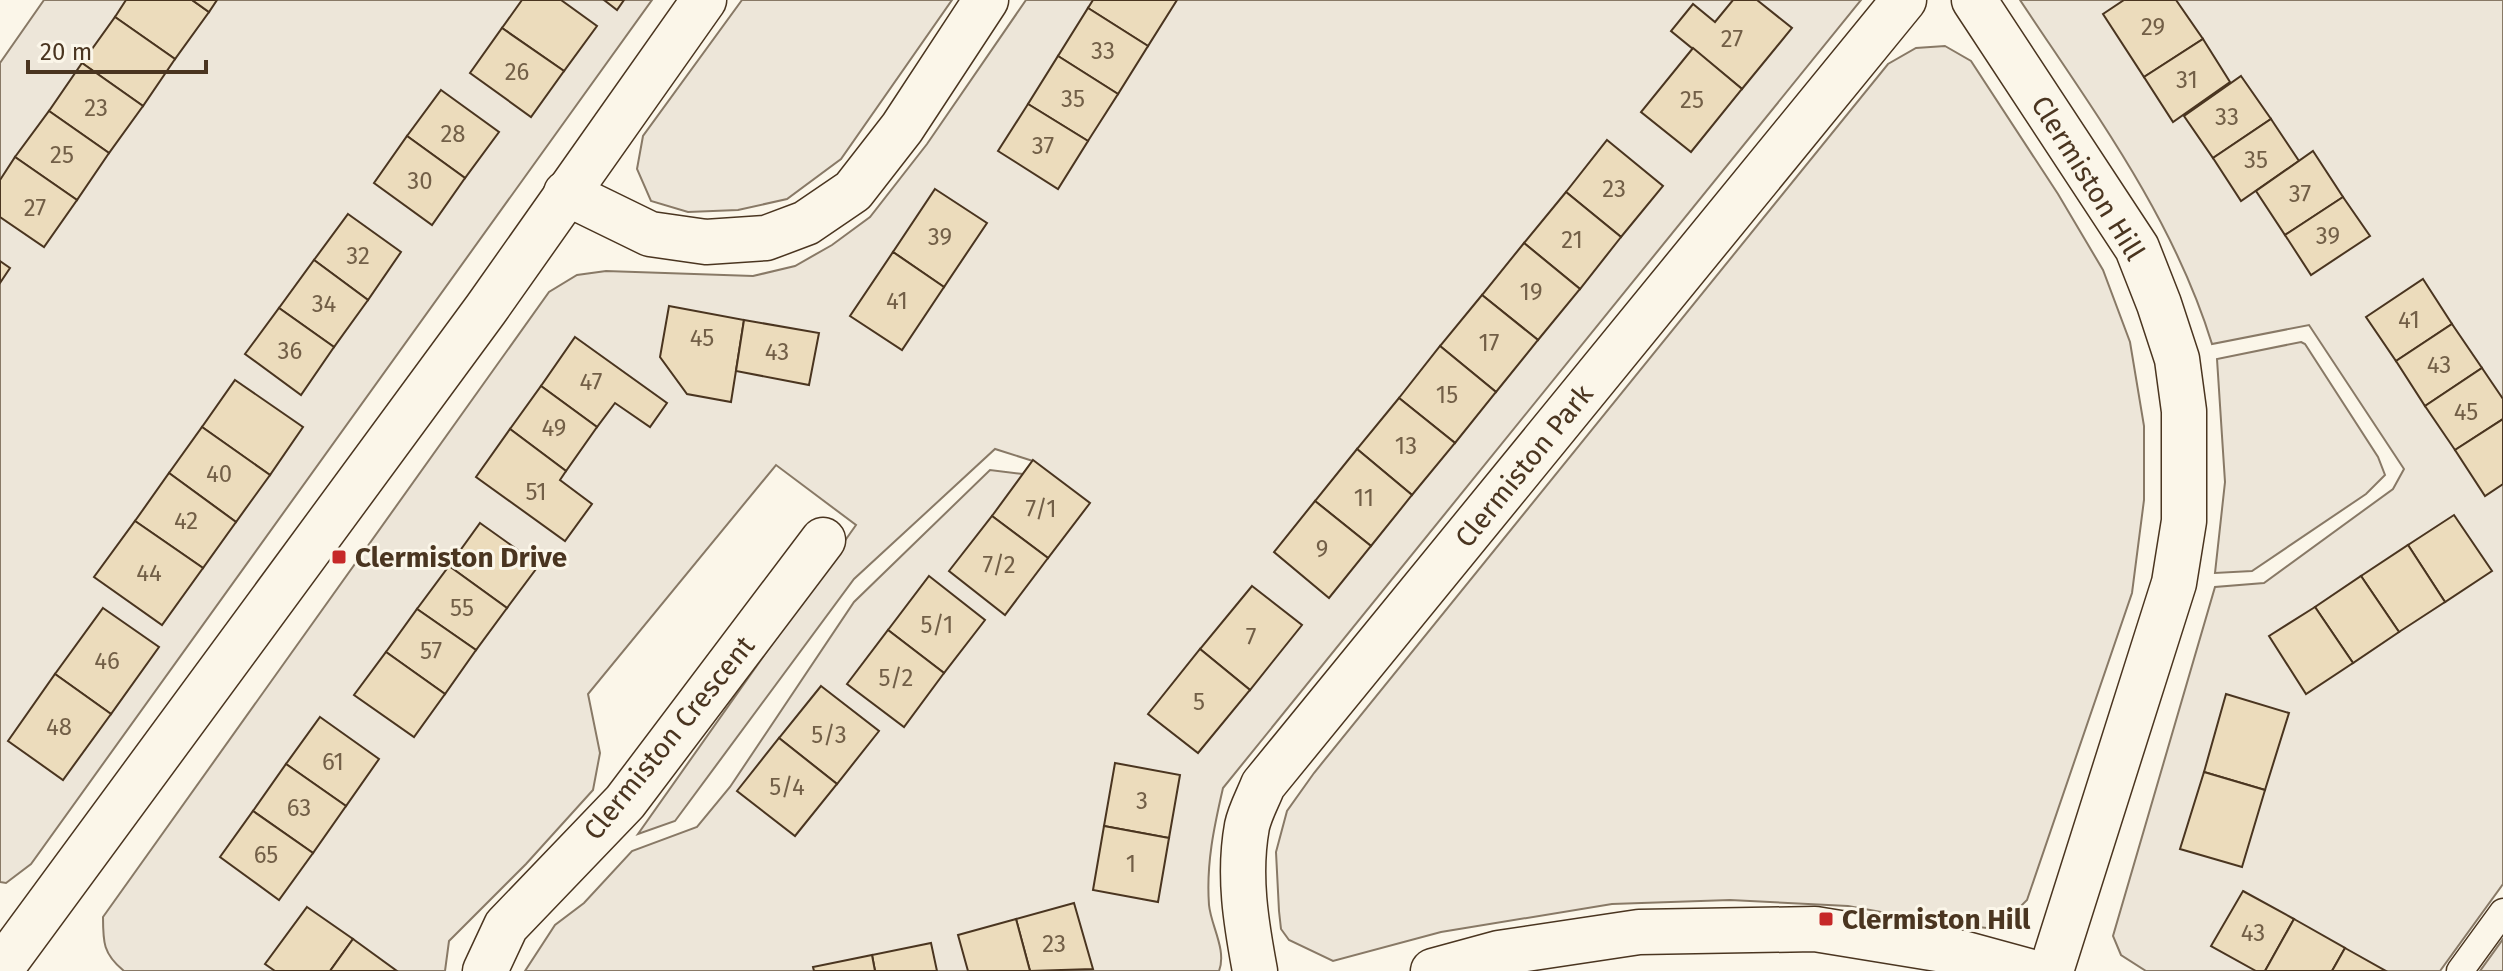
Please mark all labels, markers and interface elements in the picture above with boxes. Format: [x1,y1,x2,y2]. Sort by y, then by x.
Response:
house number: 29 [2141,13,2165,41]
scale bar [28,24,206,74]
house number: 27 [1721,25,1743,53]
house number: 33 [1091,37,1115,65]
text: 20 m [40,38,92,66]
house number: 26 [505,58,529,86]
house number: 31 [2176,66,2198,94]
house number: 35 [1061,85,1085,113]
house number: 25 [1680,86,1704,114]
street label: Clermiston Hill [2024,90,2152,266]
house number: 23 [84,94,108,122]
house number: 33 [2215,103,2239,131]
house number: 28 [440,120,466,148]
house number: 37 [1032,132,1054,160]
house number: 25 [50,141,74,169]
house number: 35 [2244,146,2268,174]
house number: 30 [407,167,433,195]
house number: 23 [1602,175,1626,203]
house number: 37 [2289,180,2311,208]
house number: 27 [24,194,46,222]
house number: 39 [2316,222,2340,250]
house number: 39 [928,223,952,251]
house number: 21 [1561,226,1583,254]
house number: 32 [346,242,370,270]
house number: 19 [1520,278,1543,306]
house number: 41 [886,287,908,315]
house number: 34 [312,290,337,318]
house number: 41 [2398,306,2420,334]
house number: 45 [690,324,714,352]
house number: 17 [1478,329,1500,357]
house number: 36 [278,337,302,365]
house number: 43 [765,338,789,366]
house number: 43 [2427,351,2451,379]
house number: 47 [580,368,602,396]
street label: Clermiston Park [1448,378,1600,554]
house number: 15 [1436,381,1458,409]
house number: 45 [2454,398,2478,426]
house number: 49 [542,414,566,442]
house number: 13 [1395,432,1417,460]
house number: 40 [206,460,232,488]
house number: 51 [525,478,547,506]
house number: 11 [1354,484,1374,512]
house number: 7/1 [1025,495,1057,523]
house number: 42 [174,507,198,535]
house number: 9 [1316,535,1328,563]
place label: Clermiston Drive [355,541,567,574]
marker: Clermiston Drive [330,548,348,566]
house number: 7/2 [982,551,1016,579]
house number: 44 [136,559,162,587]
house number: 55 [450,594,474,622]
house number: 5/1 [921,611,953,639]
house number: 7 [1246,623,1256,651]
street label: Clermiston Crescent [577,629,762,847]
house number: 57 [420,637,442,665]
house number: 46 [94,647,120,675]
house number: 5/2 [879,664,913,692]
house number: 5 [1193,688,1205,716]
house number: 48 [46,713,72,741]
house number: 5/3 [811,721,847,749]
house number: 61 [322,748,344,776]
house number: 5/4 [769,773,805,801]
house number: 3 [1136,787,1148,815]
house number: 63 [287,794,311,822]
house number: 65 [254,841,278,869]
house number: 1 [1126,850,1136,878]
place label: Clermiston Hill [1842,903,2031,936]
marker: Clermiston Hill [1817,910,1835,928]
house number: 43 [2241,919,2265,947]
house number: 23 [1042,930,1066,958]

